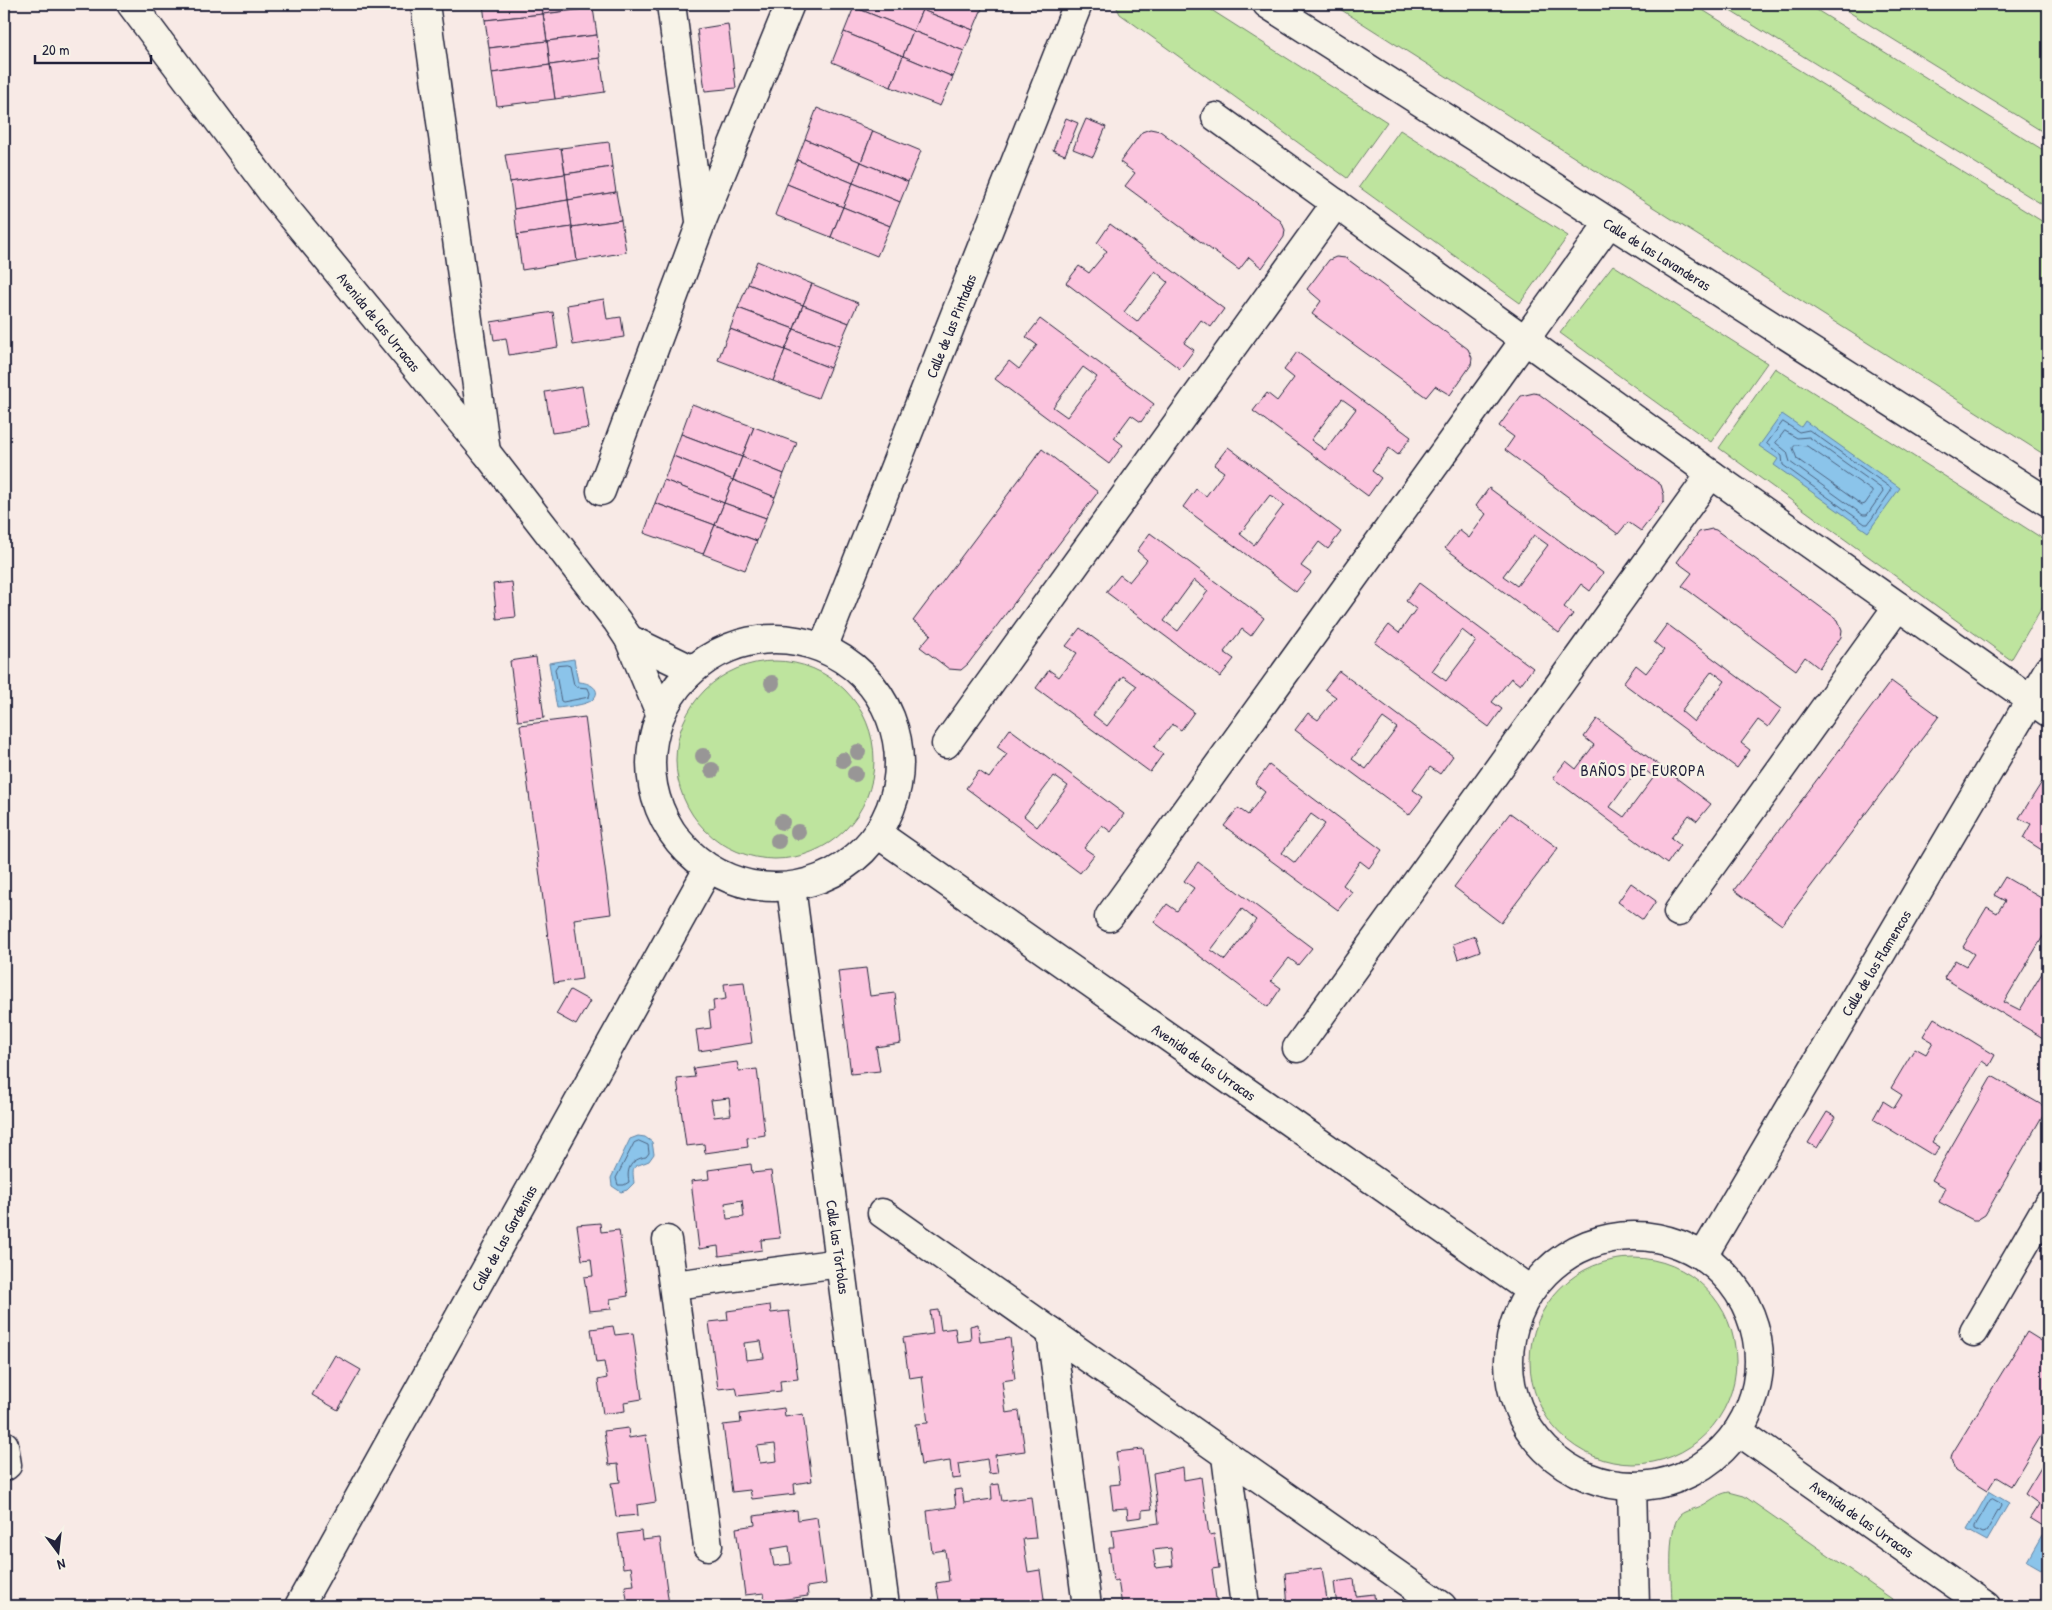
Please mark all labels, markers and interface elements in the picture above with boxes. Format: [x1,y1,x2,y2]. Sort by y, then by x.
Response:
scale bar [35,32,151,64]
text: 20 m [42,39,69,60]
street label: Calle de las Lavanderas [1599,212,1715,296]
street label: Avenida de las Urracas [332,268,426,376]
street label: Calle de las Pintadas [921,271,981,381]
district label: BAÑOS DE EUROPA [1580,759,1706,781]
street label: Calle de los Flamencos [1836,906,1916,1020]
street label: Avenida de las Urracas [1148,1018,1260,1106]
street label: Calle de Las Gardenias [466,1181,542,1295]
street label: Calle las Tórtolas [821,1199,855,1296]
street label: Avenida de las Urracas [1806,1475,1918,1563]
north arrow [32,1528,82,1578]
text: N [55,1555,68,1575]

